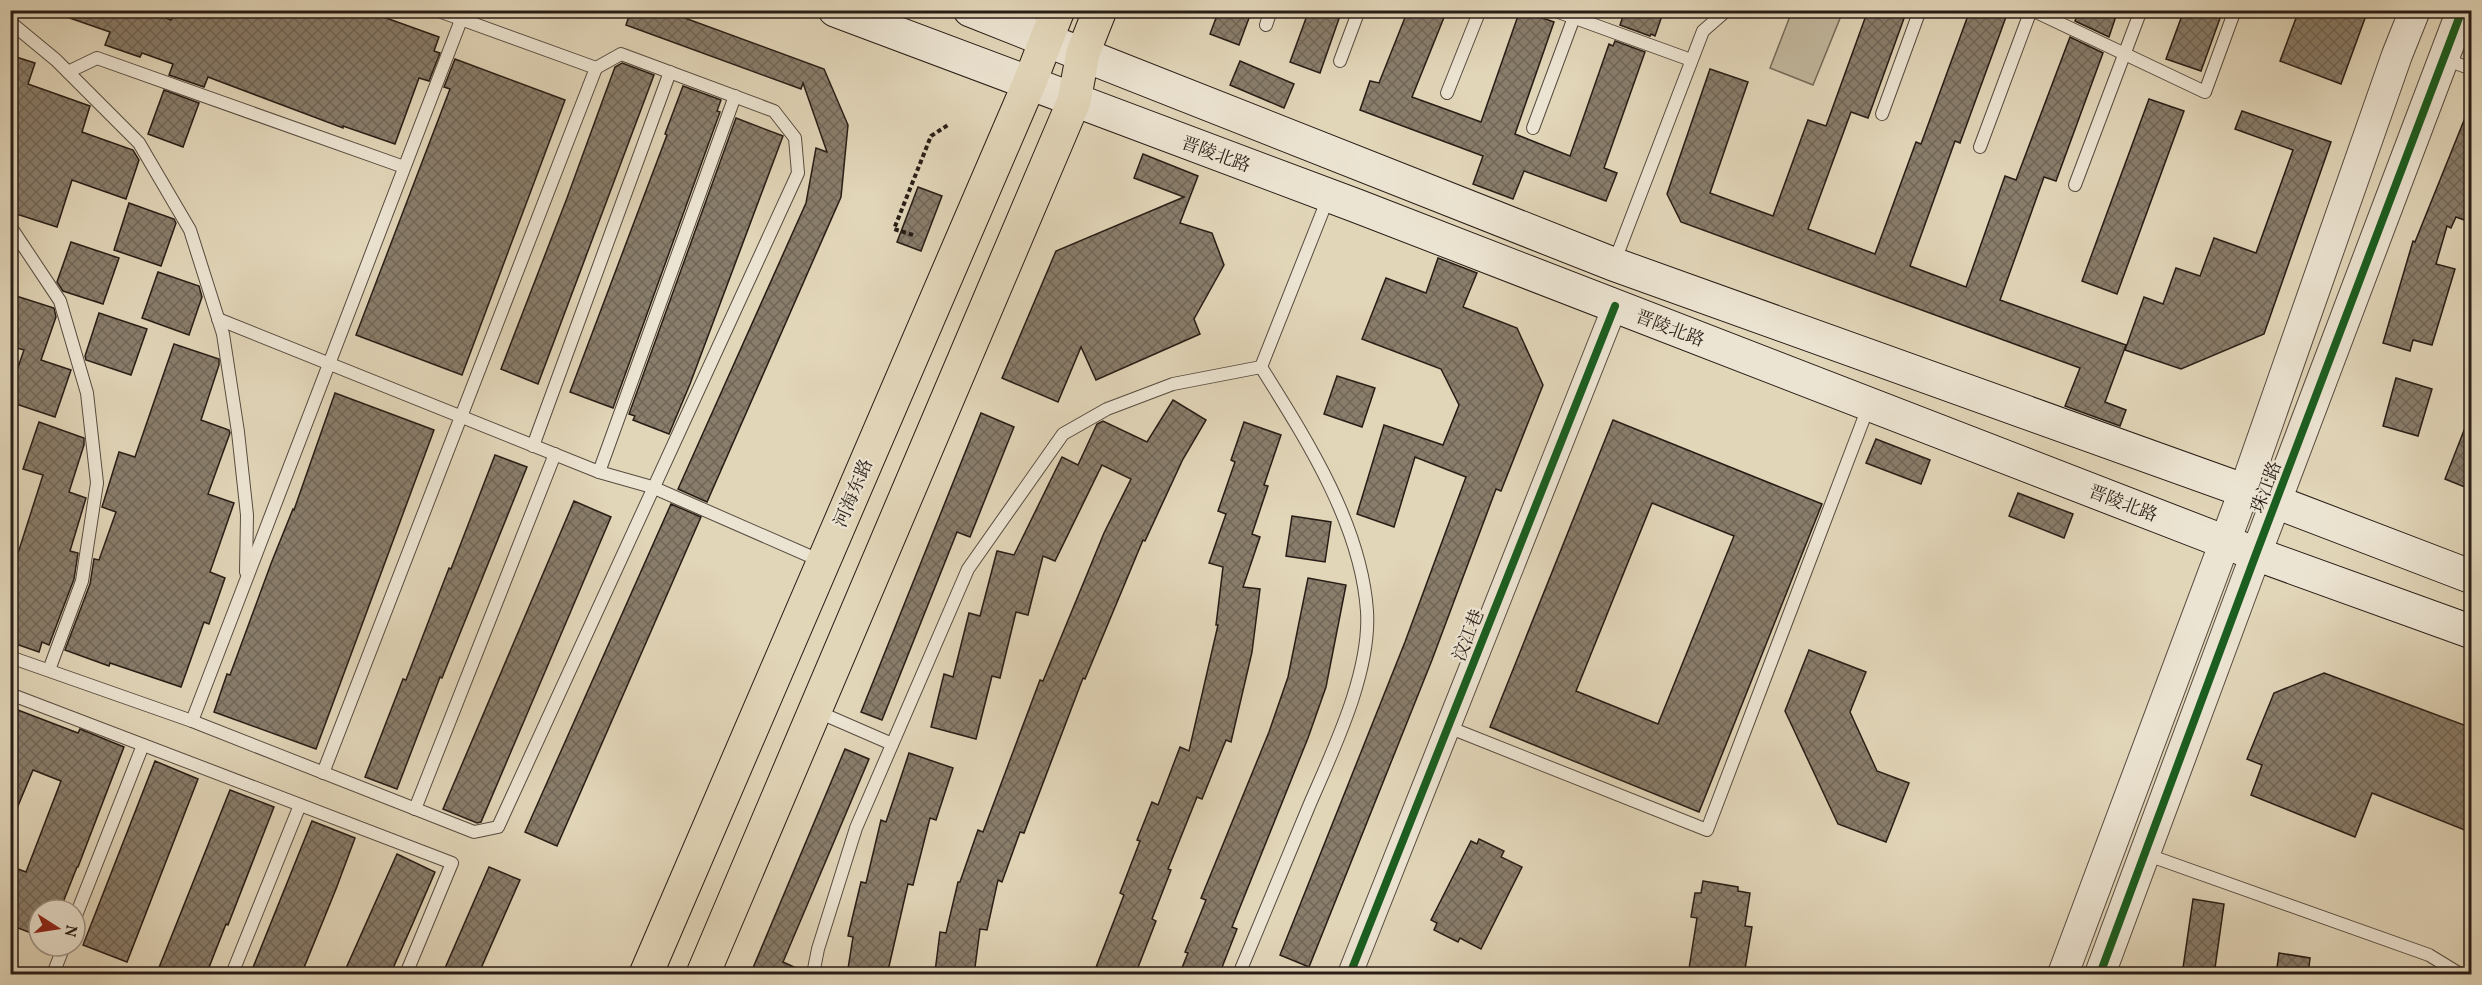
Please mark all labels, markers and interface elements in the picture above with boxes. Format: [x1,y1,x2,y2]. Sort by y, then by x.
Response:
street label: 晋陵北路 [1177,131,1254,179]
street label: 晋陵北路 [1631,305,1708,354]
street label: 河海东路 [829,456,880,532]
street label: 珠江路 [2246,458,2289,517]
street label: 晋陵北路 [2084,480,2161,529]
street label: 汶江巷 [1448,606,1491,665]
north arrow [27,898,87,958]
text: N [58,923,82,939]

